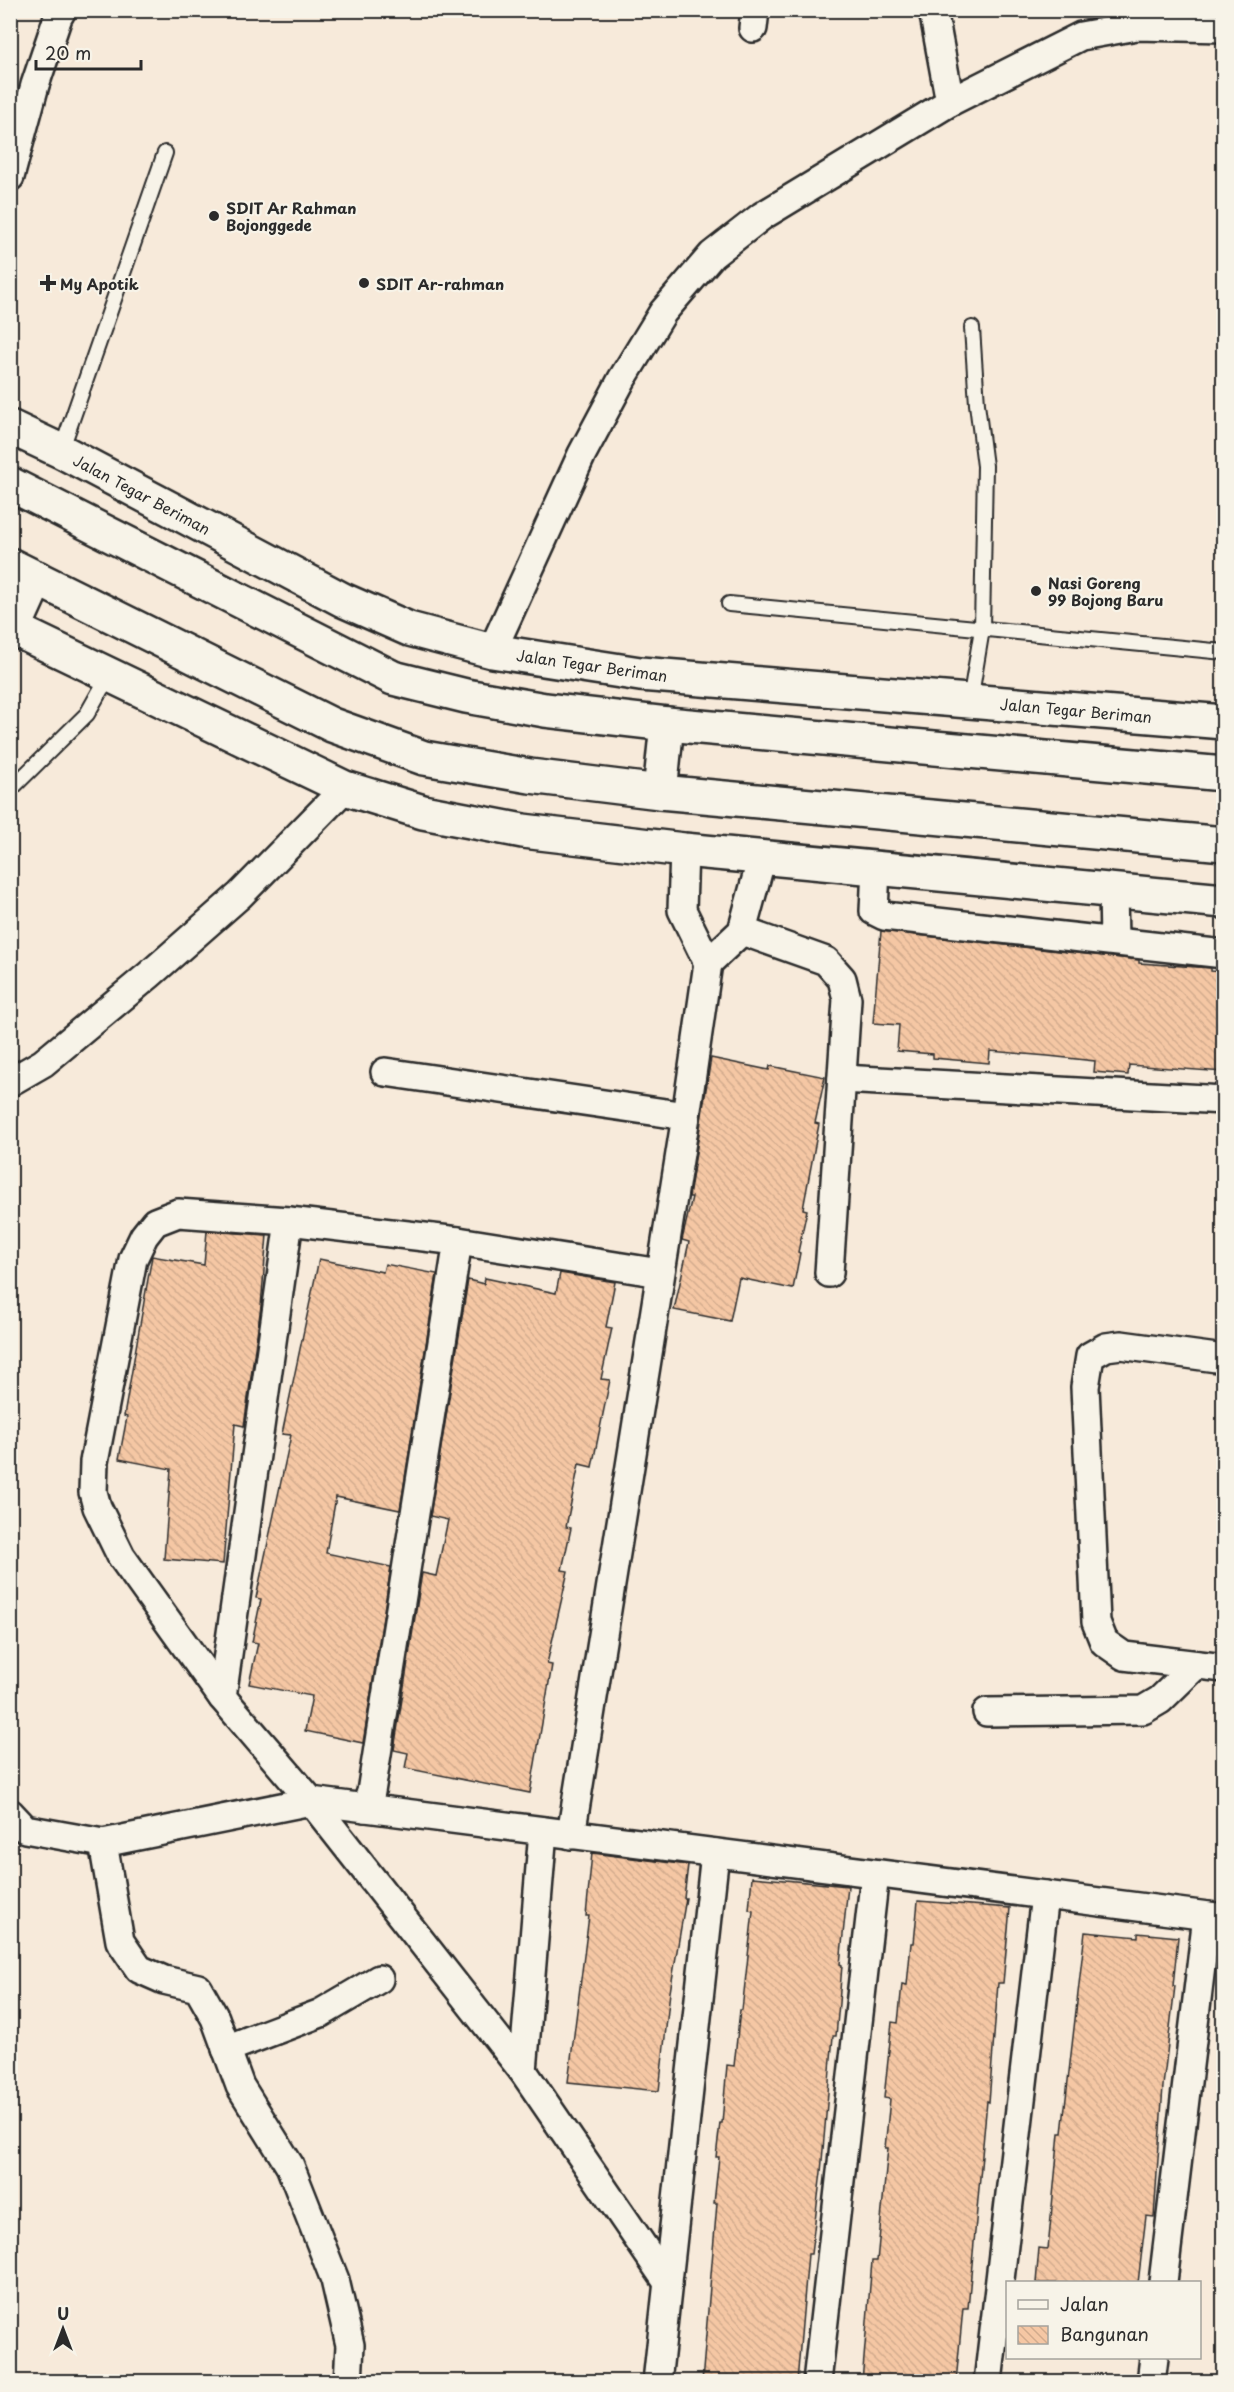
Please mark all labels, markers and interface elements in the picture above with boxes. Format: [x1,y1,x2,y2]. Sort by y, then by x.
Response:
scale bar [36,33,141,71]
text: 20 m [45,39,91,66]
place label: SDIT Ar Rahman Bojonggede [226,196,357,236]
marker: SDIT Ar Rahman Bojonggede [207,209,221,223]
place label: My Apotik [60,272,139,295]
place label: SDIT Ar-rahman [376,272,504,295]
marker: My Apotik [41,276,55,290]
marker: SDIT Ar-rahman [357,276,371,290]
street label: Jalan Tegar Beriman [69,448,215,540]
place label: Nasi Goreng 99 Bojong Baru [1048,571,1163,611]
marker: Nasi Goreng 99 Bojong Baru [1029,584,1043,598]
street label: Jalan Tegar Beriman [515,643,669,687]
street label: Jalan Tegar Beriman [999,692,1153,728]
legend [1006,2281,1201,2359]
text: Jalan [1060,2290,1109,2317]
north arrow [33,2299,93,2359]
text: U [57,2301,69,2325]
text: Bangunan [1060,2320,1149,2347]

